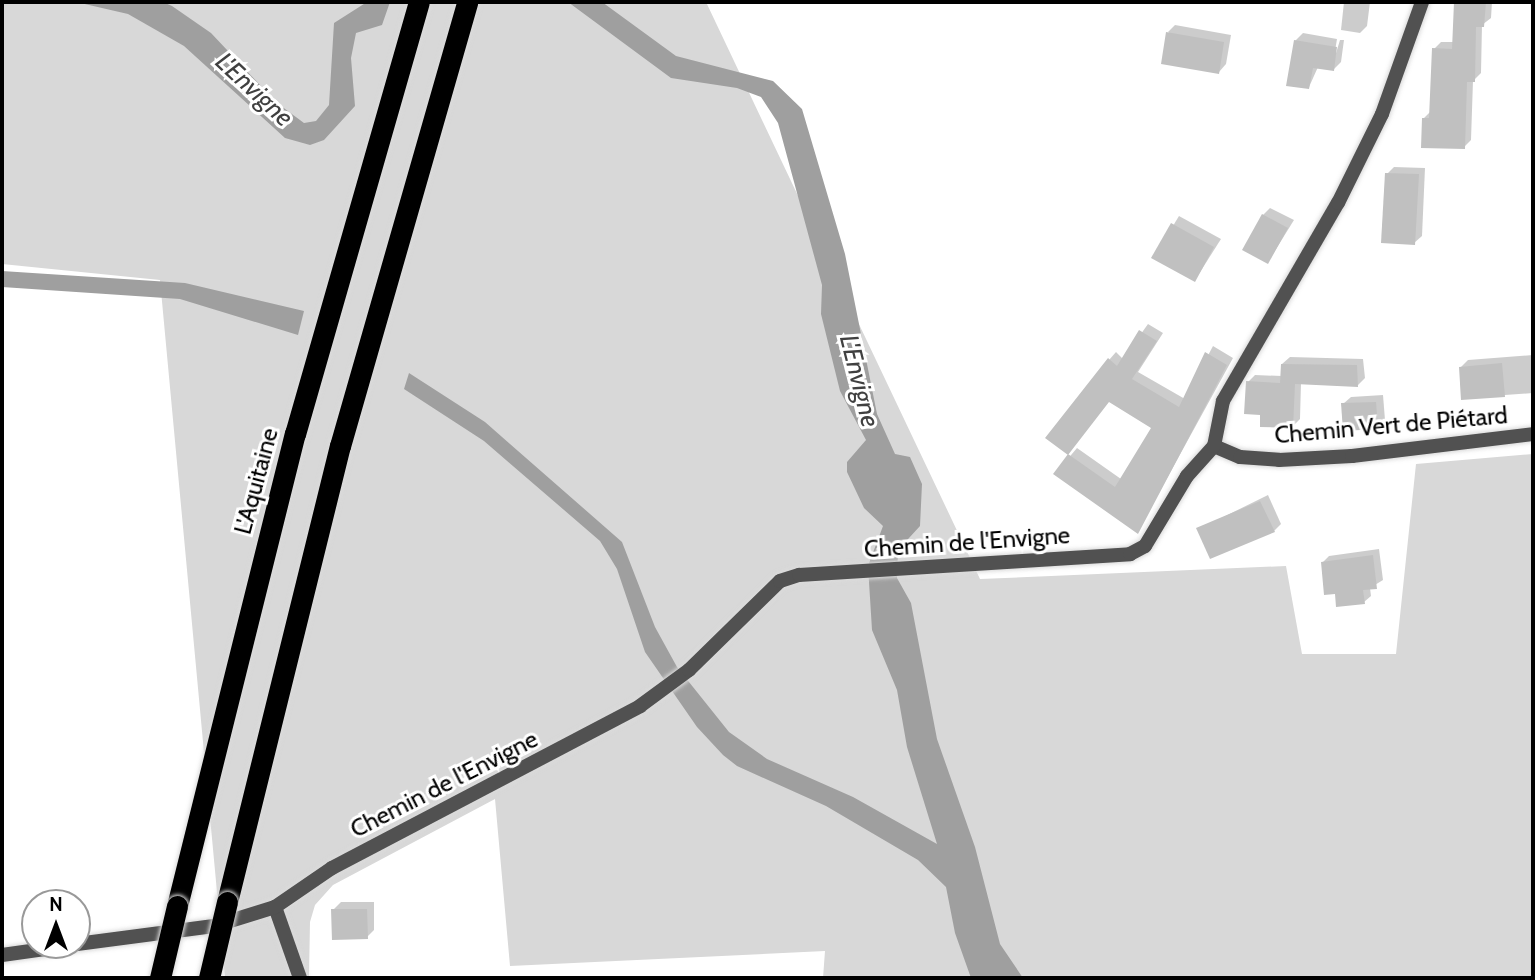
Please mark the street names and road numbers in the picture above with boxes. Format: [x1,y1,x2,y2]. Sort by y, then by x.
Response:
street label: Chemin Vert de Piétard [1273,400,1509,450]
street label: L'Aquitaine [228,425,284,537]
street label: Chemin de l'Envigne [863,520,1071,564]
street label: Chemin de l'Envigne [346,724,542,844]

